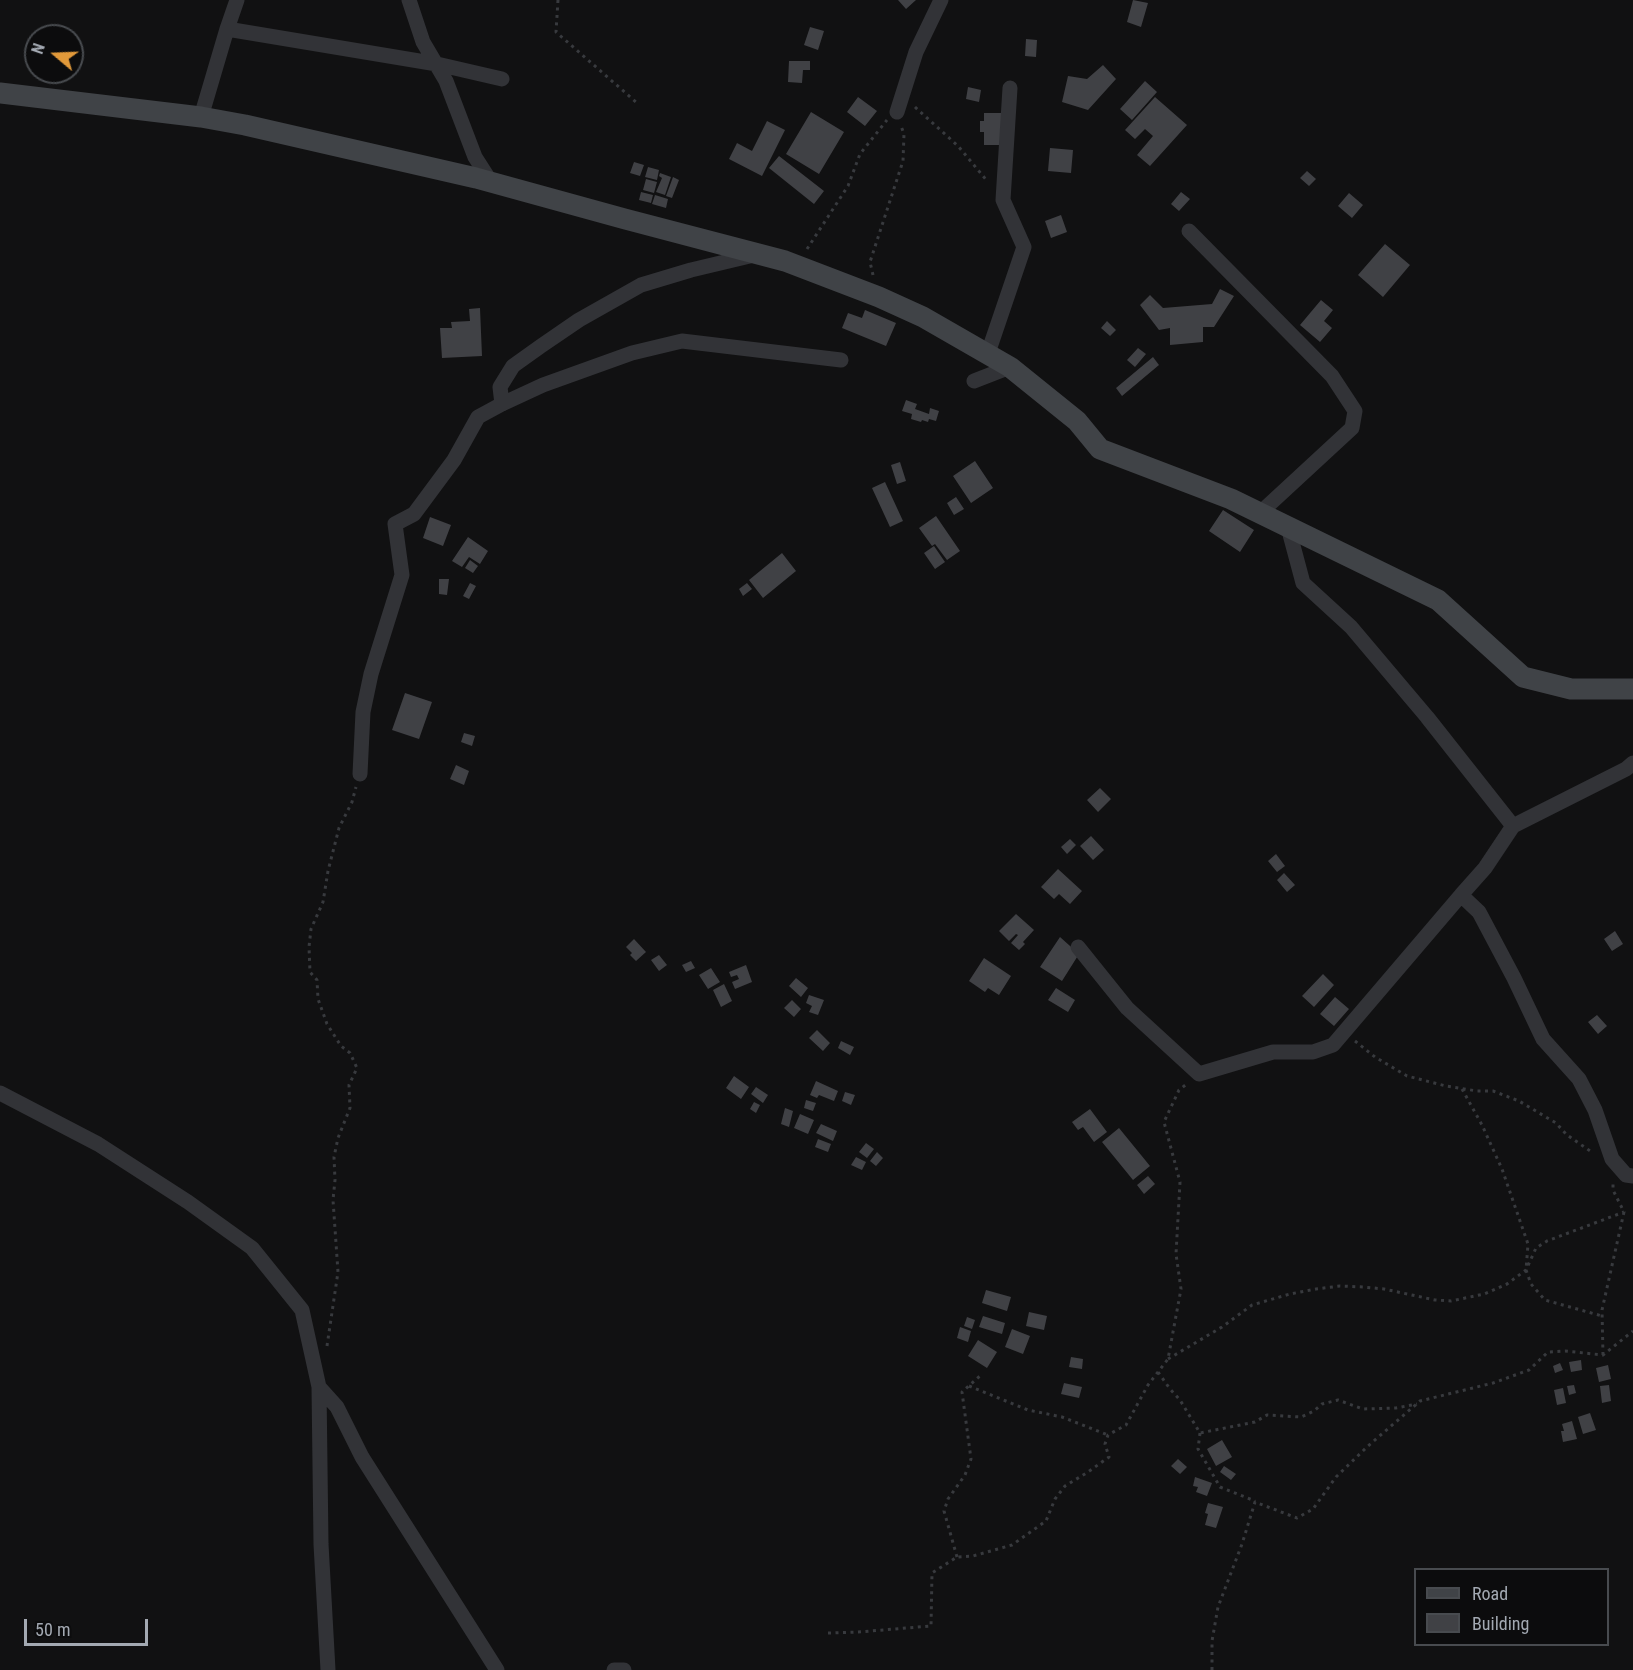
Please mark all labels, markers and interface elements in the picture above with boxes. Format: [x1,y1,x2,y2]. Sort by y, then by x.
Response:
north arrow [24,24,84,84]
text: N [28,41,49,56]
legend [1414,1568,1609,1646]
text: Road [1472,1583,1508,1604]
scale bar [27,1607,152,1645]
text: Building [1472,1613,1529,1634]
text: 50 m [35,1619,70,1640]

